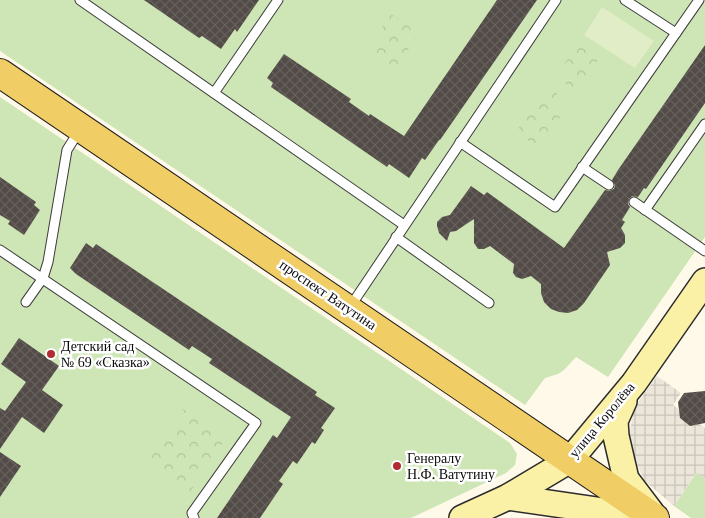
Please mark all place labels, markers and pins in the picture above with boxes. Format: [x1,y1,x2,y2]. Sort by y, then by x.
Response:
place label: Детский сад № 69 «Сказка» [61,339,150,370]
marker: Детский сад № 69 «Сказка» [45,348,57,360]
place label: Генералу Н.Ф. Ватутину [407,451,495,482]
marker: Генералу Н.Ф. Ватутину [391,460,403,472]

